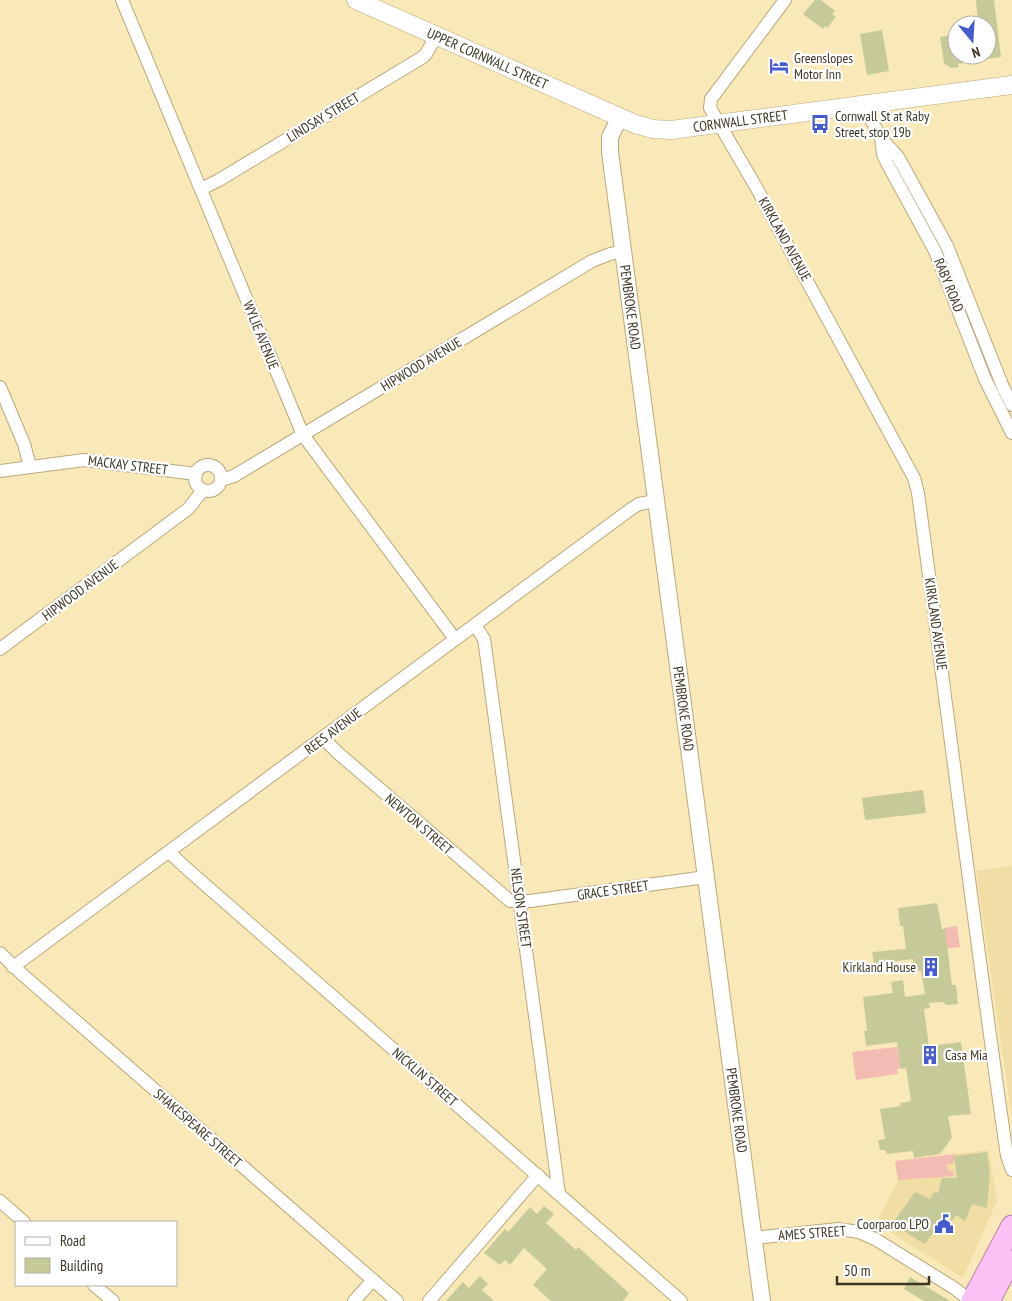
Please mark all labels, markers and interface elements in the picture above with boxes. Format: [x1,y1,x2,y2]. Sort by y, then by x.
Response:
north arrow [947,15,997,65]
street label: UPPER CORNWALL STREET [424,24,552,94]
text: N [970,43,982,62]
place label: Greenslopes Motor Inn [794,49,853,83]
hotel icon: Greenslopes Motor Inn [768,55,790,77]
street label: LINDSAY STREET [283,88,363,146]
street label: CORNWALL STREET [692,106,789,136]
place label: Cornwall St at Raby Street, stop 19b [835,107,930,141]
bus stop icon: Cornwall St at Raby Street, stop 19b [809,113,831,135]
street label: KIRKLAND AVENUE [755,194,815,284]
street label: RABY ROAD [930,255,968,315]
street label: PEMBROKE ROAD [616,264,645,351]
street label: WYLIE AVENUE [239,298,283,372]
street label: HIPWOOD AVENUE [377,333,465,395]
street label: MACKAY STREET [87,451,170,479]
street label: HIPWOOD AVENUE [38,555,122,625]
street label: KIRKLAND AVENUE [921,577,951,671]
street label: PEMBROKE ROAD [669,665,698,752]
street label: REES AVENUE [301,704,365,758]
street label: NEWTON STREET [381,790,457,859]
street label: NELSON STREET [506,867,536,950]
street label: GRACE STREET [576,876,651,904]
building icon: Kirkland House [920,956,942,978]
place label: Kirkland House [843,958,916,976]
street label: NICKLIN STREET [389,1044,462,1111]
building icon: Casa Mia [919,1044,941,1066]
place label: Casa Mia [945,1046,988,1064]
street label: PEMBROKE ROAD [722,1067,751,1154]
street label: SHAKESPEARE STREET [150,1085,246,1172]
public building icon: Coorparoo LPO [933,1213,955,1235]
place label: Coorparoo LPO [857,1215,929,1233]
legend [15,1221,178,1286]
street label: AMES STREET [778,1222,847,1244]
text: Road [60,1231,86,1250]
scale bar [837,1254,930,1286]
text: Building [60,1256,103,1275]
text: 50 m [844,1261,870,1280]

